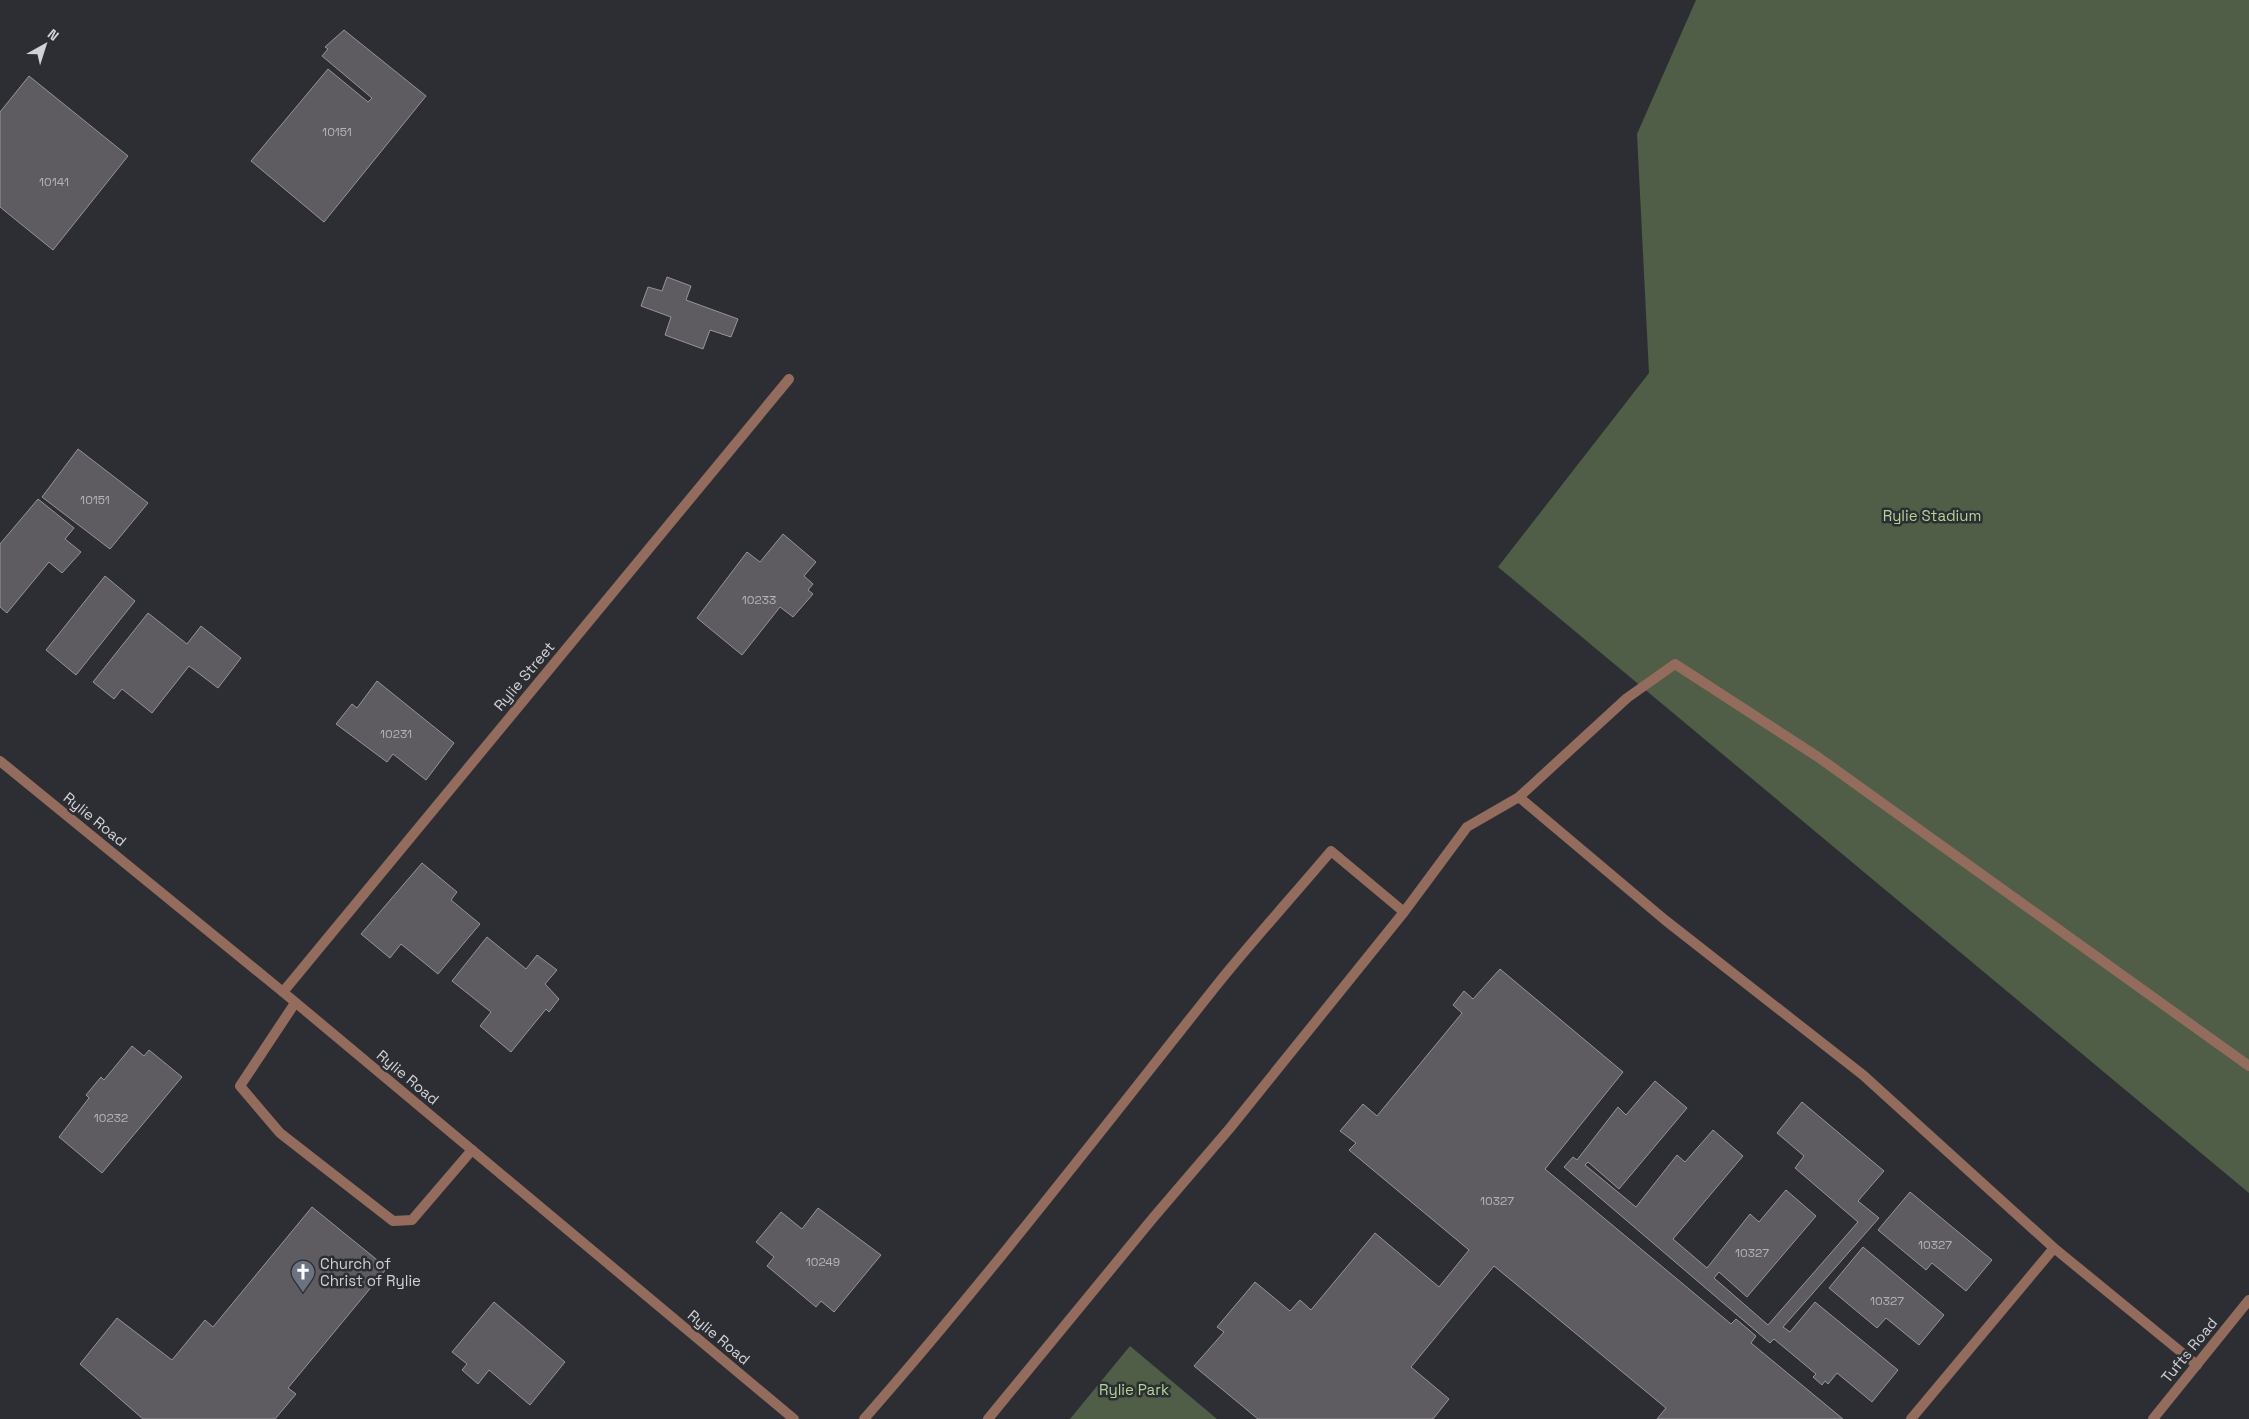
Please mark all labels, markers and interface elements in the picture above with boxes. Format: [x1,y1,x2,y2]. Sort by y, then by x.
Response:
north arrow [20,20,70,70]
text: N [44,25,62,45]
house number: 10151 [322,124,352,140]
house number: 10141 [39,174,69,190]
house number: 10151 [80,492,110,508]
park label: Rylie Stadium [1883,506,1981,525]
house number: 10233 [742,592,776,608]
street label: Rylie Street [490,637,559,715]
house number: 10231 [380,726,412,742]
street label: Rylie Road [60,788,130,850]
street label: Rylie Road [373,1045,443,1109]
house number: 10232 [94,1110,128,1126]
house number: 10327 [1480,1193,1514,1209]
house number: 10327 [1918,1237,1952,1253]
house number: 10327 [1735,1245,1769,1261]
place label: Church of Christ of Rylie [320,1254,421,1290]
house number: 10249 [806,1254,840,1270]
church icon: Church of Christ of Rylie [290,1259,316,1293]
house number: 10327 [1870,1293,1904,1309]
street label: Rylie Road [684,1305,754,1369]
street label: Tufts Road [2157,1313,2221,1387]
park label: Rylie Park [1099,1380,1169,1399]

